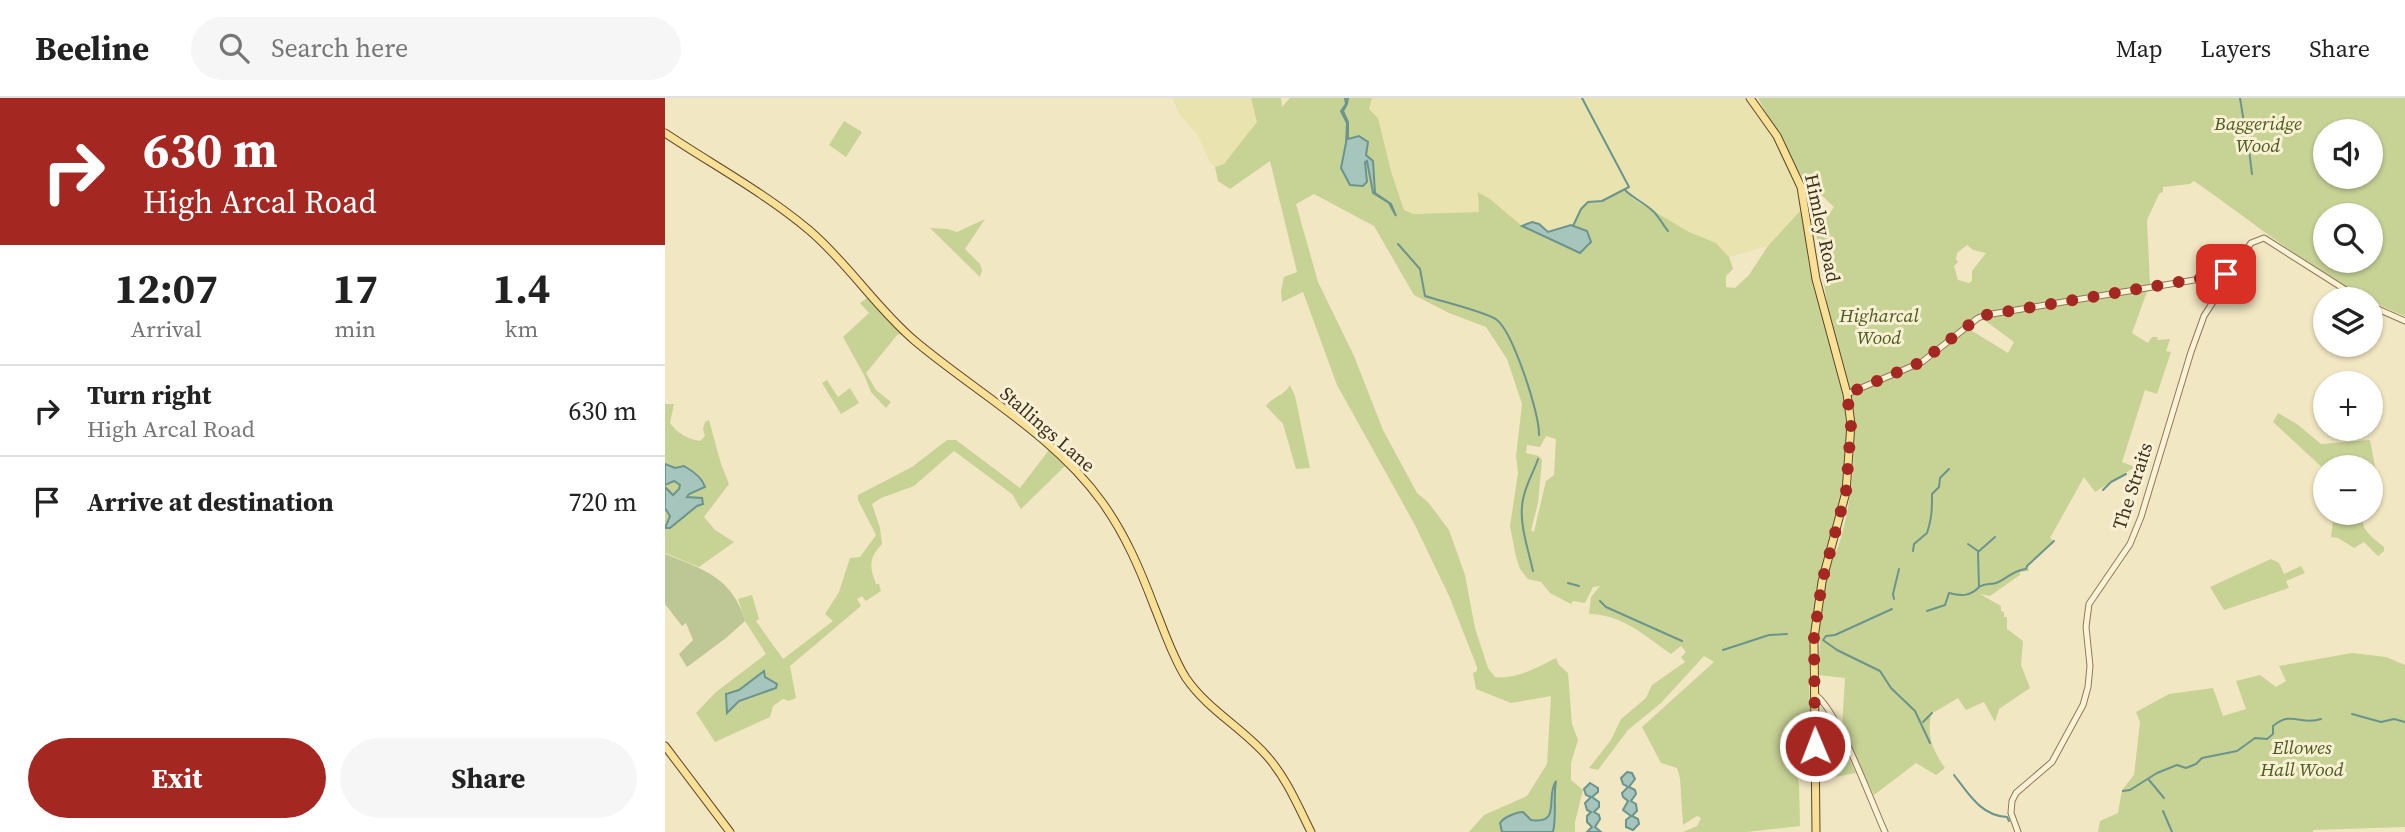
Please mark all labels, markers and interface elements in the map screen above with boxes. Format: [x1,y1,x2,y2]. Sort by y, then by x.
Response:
search box [191,17,681,80]
text: Beeline [35,26,149,71]
icon: search [215,29,253,67]
text: Search here [271,30,408,66]
text: Map [2116,32,2163,65]
text: Layers [2201,32,2271,65]
text: Share [2309,32,2370,65]
park label: Baggeridge Wood [2213,110,2302,158]
text: 630 m [143,116,278,183]
map controls [2313,119,2383,525]
button: sound [2313,119,2383,189]
icon: right [28,126,119,217]
street label: Himley Road [1799,171,1847,285]
text: High Arcal Road [143,180,377,224]
button: search [2313,203,2383,273]
pin [2196,244,2256,304]
icon: arrive [2207,255,2245,293]
text: 12:07 [114,259,218,317]
text: 17 [332,259,378,317]
text: 1.4 [492,259,551,317]
button: layers [2313,287,2383,357]
park label: Higharcal Wood [1838,302,1919,350]
text: Arrival [131,313,202,345]
text: min [334,313,376,345]
text: km [505,313,538,345]
button: + [2313,371,2383,441]
text: Turn right [87,377,211,413]
street label: Stallings Lane [995,380,1101,478]
icon: right [28,392,66,430]
text: 630 m [569,393,637,429]
text: High Arcal Road [87,413,255,445]
street label: The Straits [2106,439,2158,533]
button: − [2313,455,2383,525]
icon: arrive [28,483,66,521]
text: Arrive at destination [87,484,334,520]
text: 720 m [569,484,637,520]
position arrow [1778,709,1852,783]
park label: Ellowes Hall Wood [2259,734,2344,782]
button: Exit [28,738,326,818]
button: Share [340,738,637,818]

